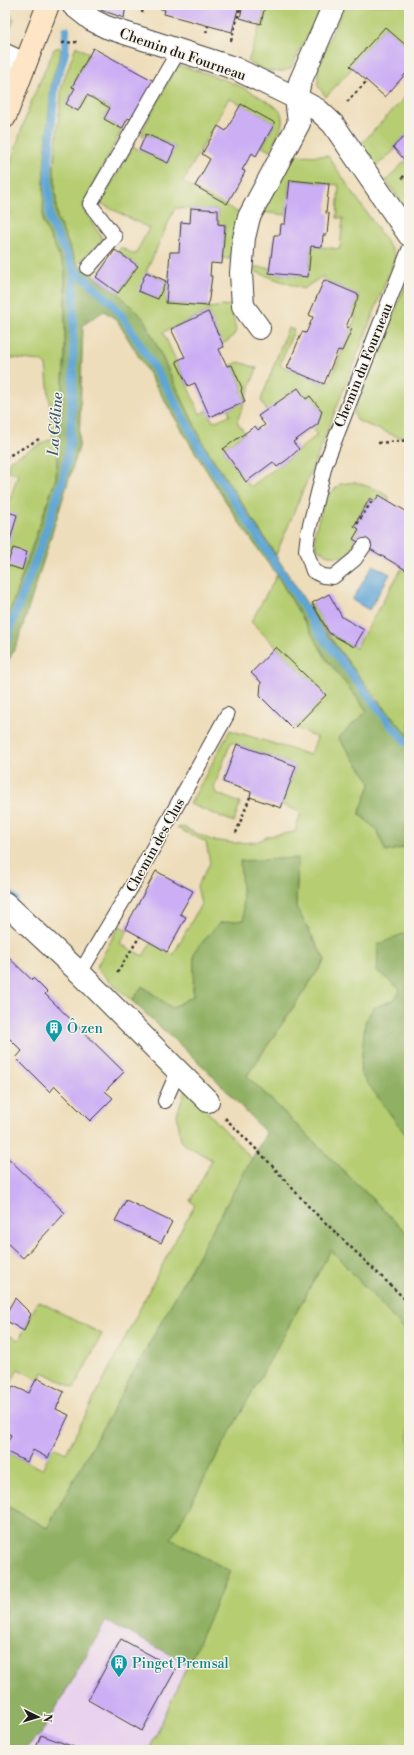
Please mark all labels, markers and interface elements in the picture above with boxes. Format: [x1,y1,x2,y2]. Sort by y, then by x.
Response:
street label: Chemin du Fourneau [117,25,248,85]
street label: Chemin du Fourneau [331,300,397,430]
water label: La Géline [44,392,67,457]
street label: Chemin des Clus [123,795,189,896]
building icon: Ô zen [44,1018,64,1043]
place label: Ô zen [67,1018,104,1038]
building icon: Pinget Premsal [109,1653,129,1678]
place label: Pinget Premsal [132,1655,229,1673]
north arrow [18,1697,58,1737]
text: N [40,1713,54,1723]

